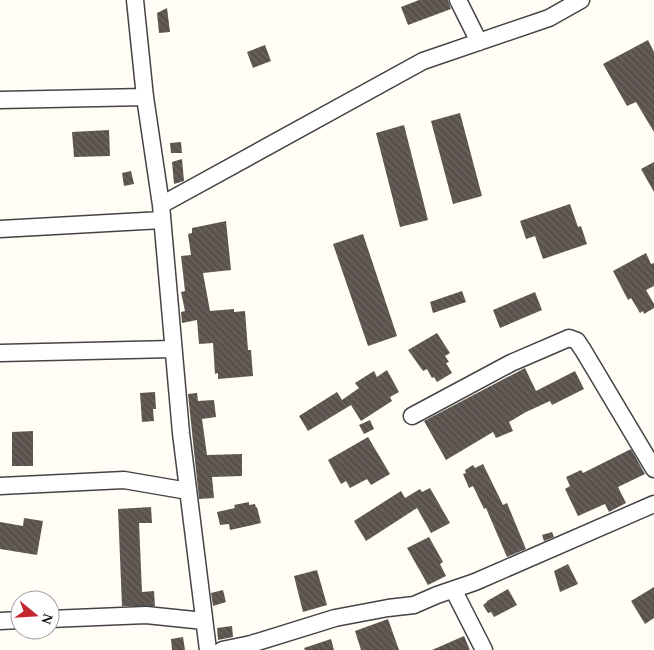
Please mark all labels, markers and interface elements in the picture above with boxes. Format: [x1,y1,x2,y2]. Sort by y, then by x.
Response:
north arrow [10,590,60,640]
text: N [38,612,56,626]

